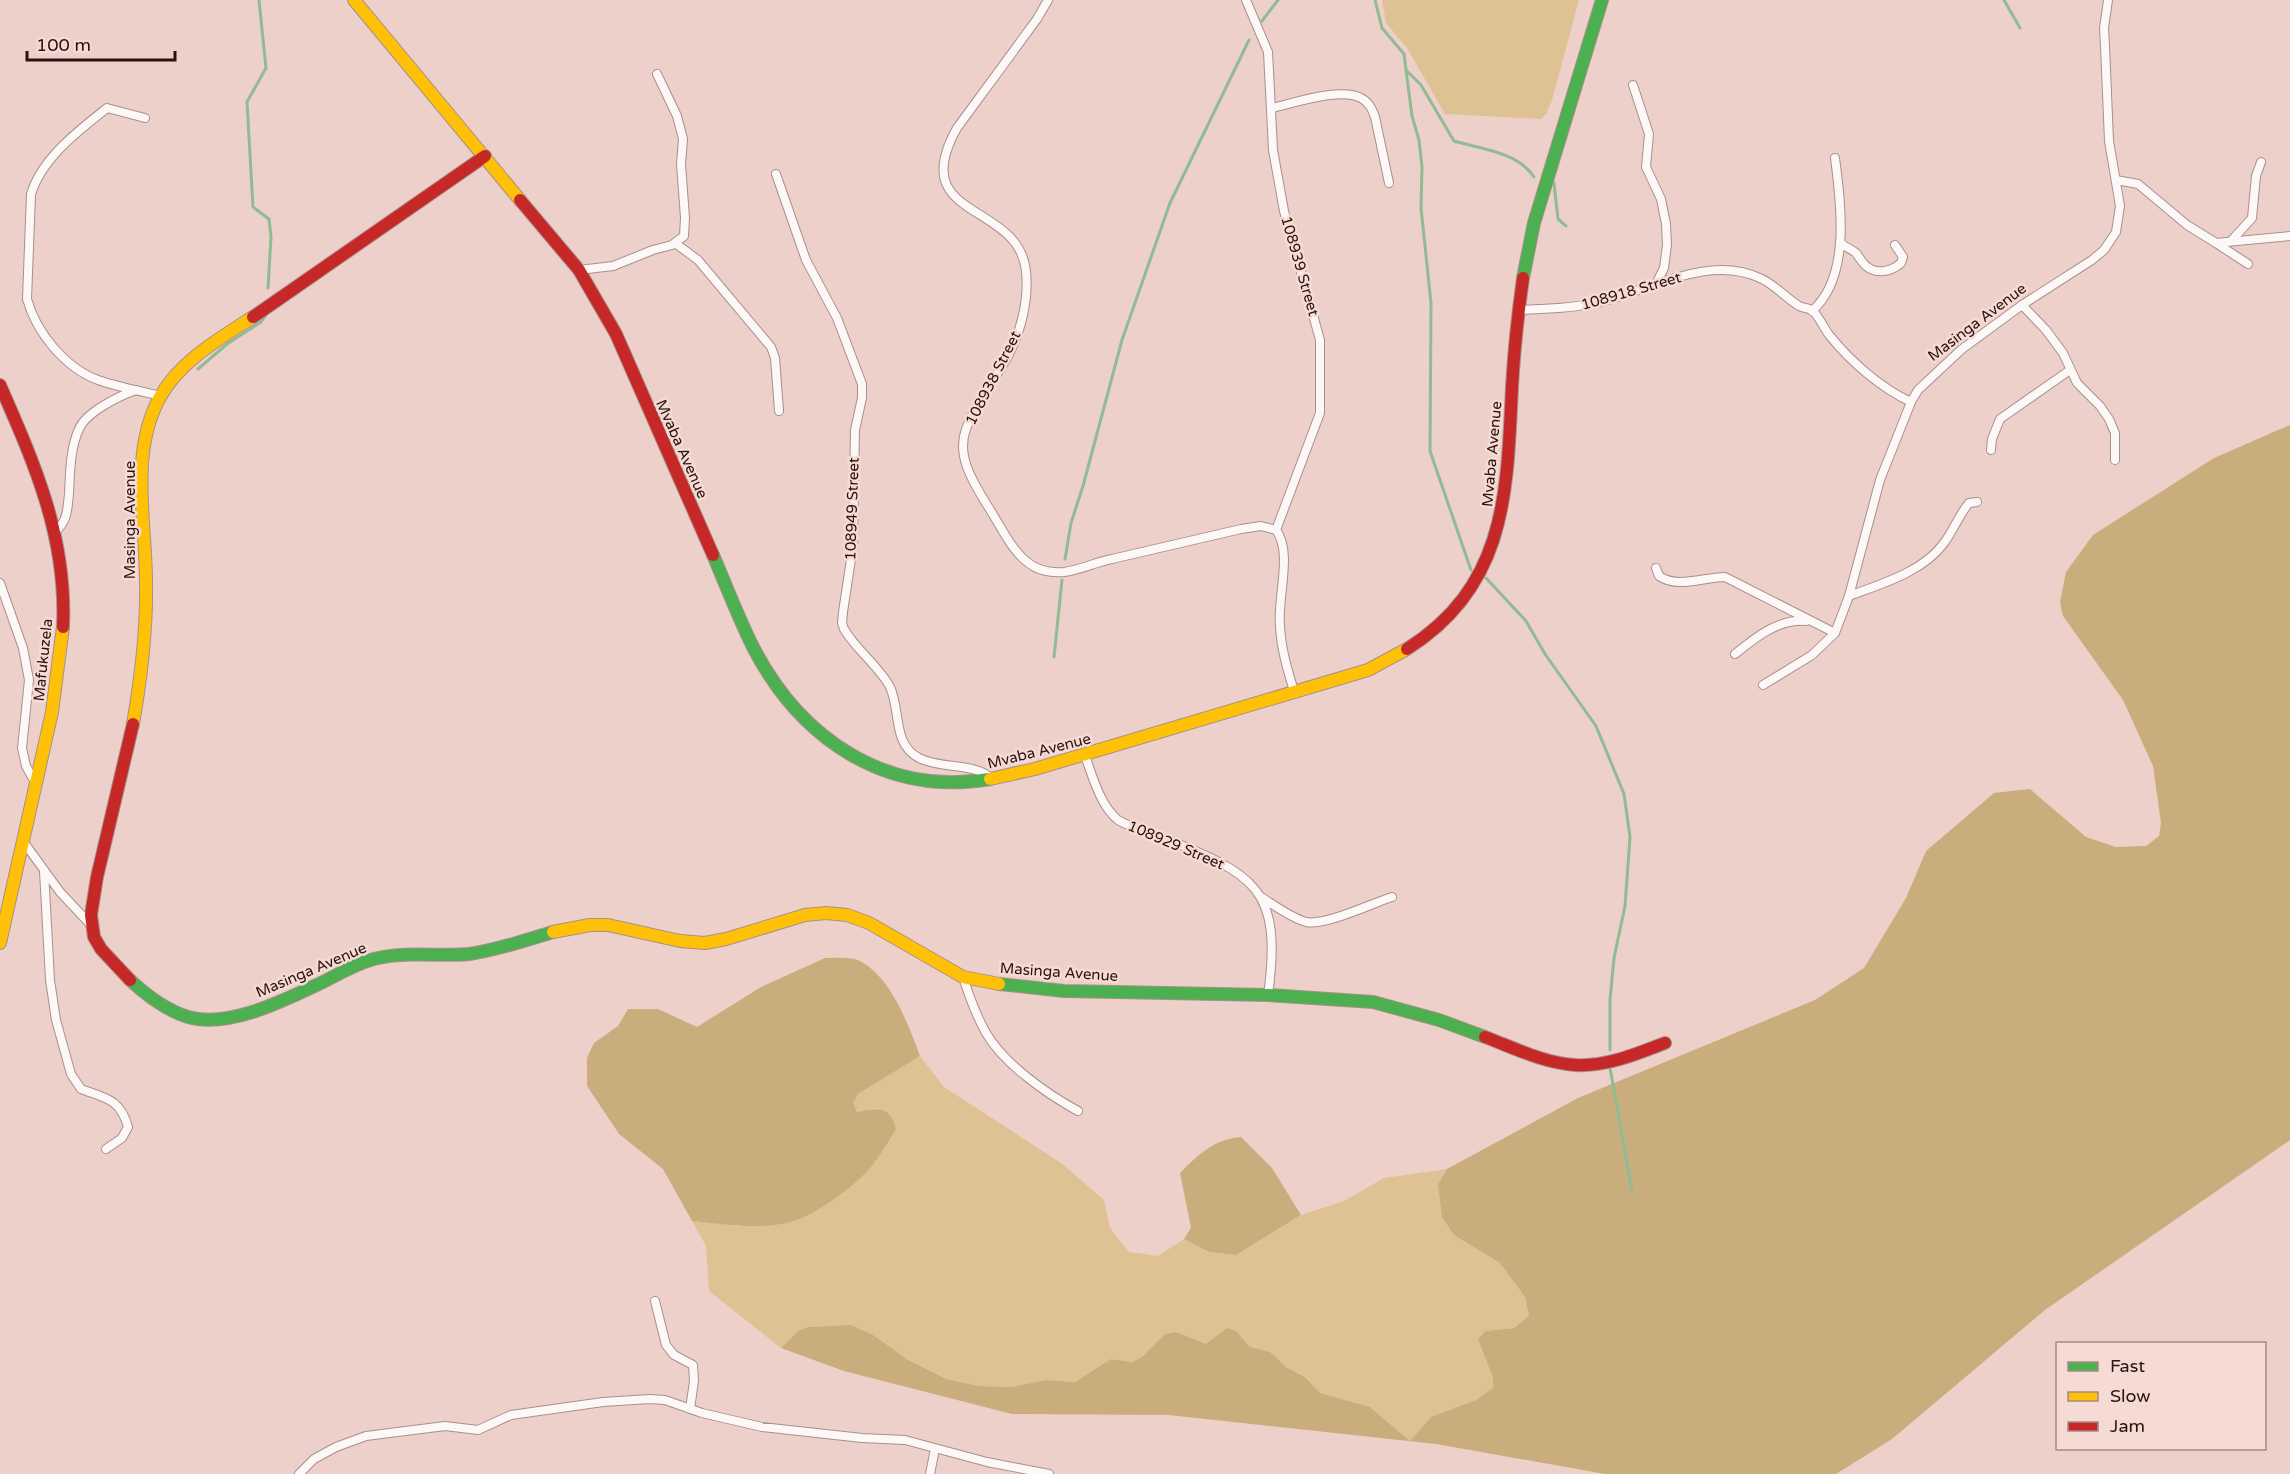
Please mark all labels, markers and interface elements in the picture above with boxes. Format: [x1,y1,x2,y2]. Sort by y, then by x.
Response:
scale bar [27,24,176,62]
text: 100 m [36,34,91,56]
street label: 108939 Street [1277,214,1323,318]
street label: 108918 Street [1579,268,1683,314]
street label: Masinga Avenue [1924,279,2030,365]
street label: 108938 Street [962,328,1025,428]
street label: Mvaba Avenue [652,397,712,501]
street label: Mvaba Avenue [1478,400,1506,508]
street label: 108949 Street [841,457,863,561]
street label: Masinga Avenue [121,461,139,579]
street label: Mafukuzela [30,618,56,702]
street label: Mvaba Avenue [985,729,1093,773]
street label: 108929 Street [1125,817,1227,874]
street label: Masinga Avenue [253,939,369,1001]
street label: Masinga Avenue [999,959,1119,985]
legend [2056,1342,2266,1450]
text: Fast [2110,1355,2145,1377]
text: Slow [2110,1385,2151,1407]
text: Jam [2110,1415,2145,1437]

